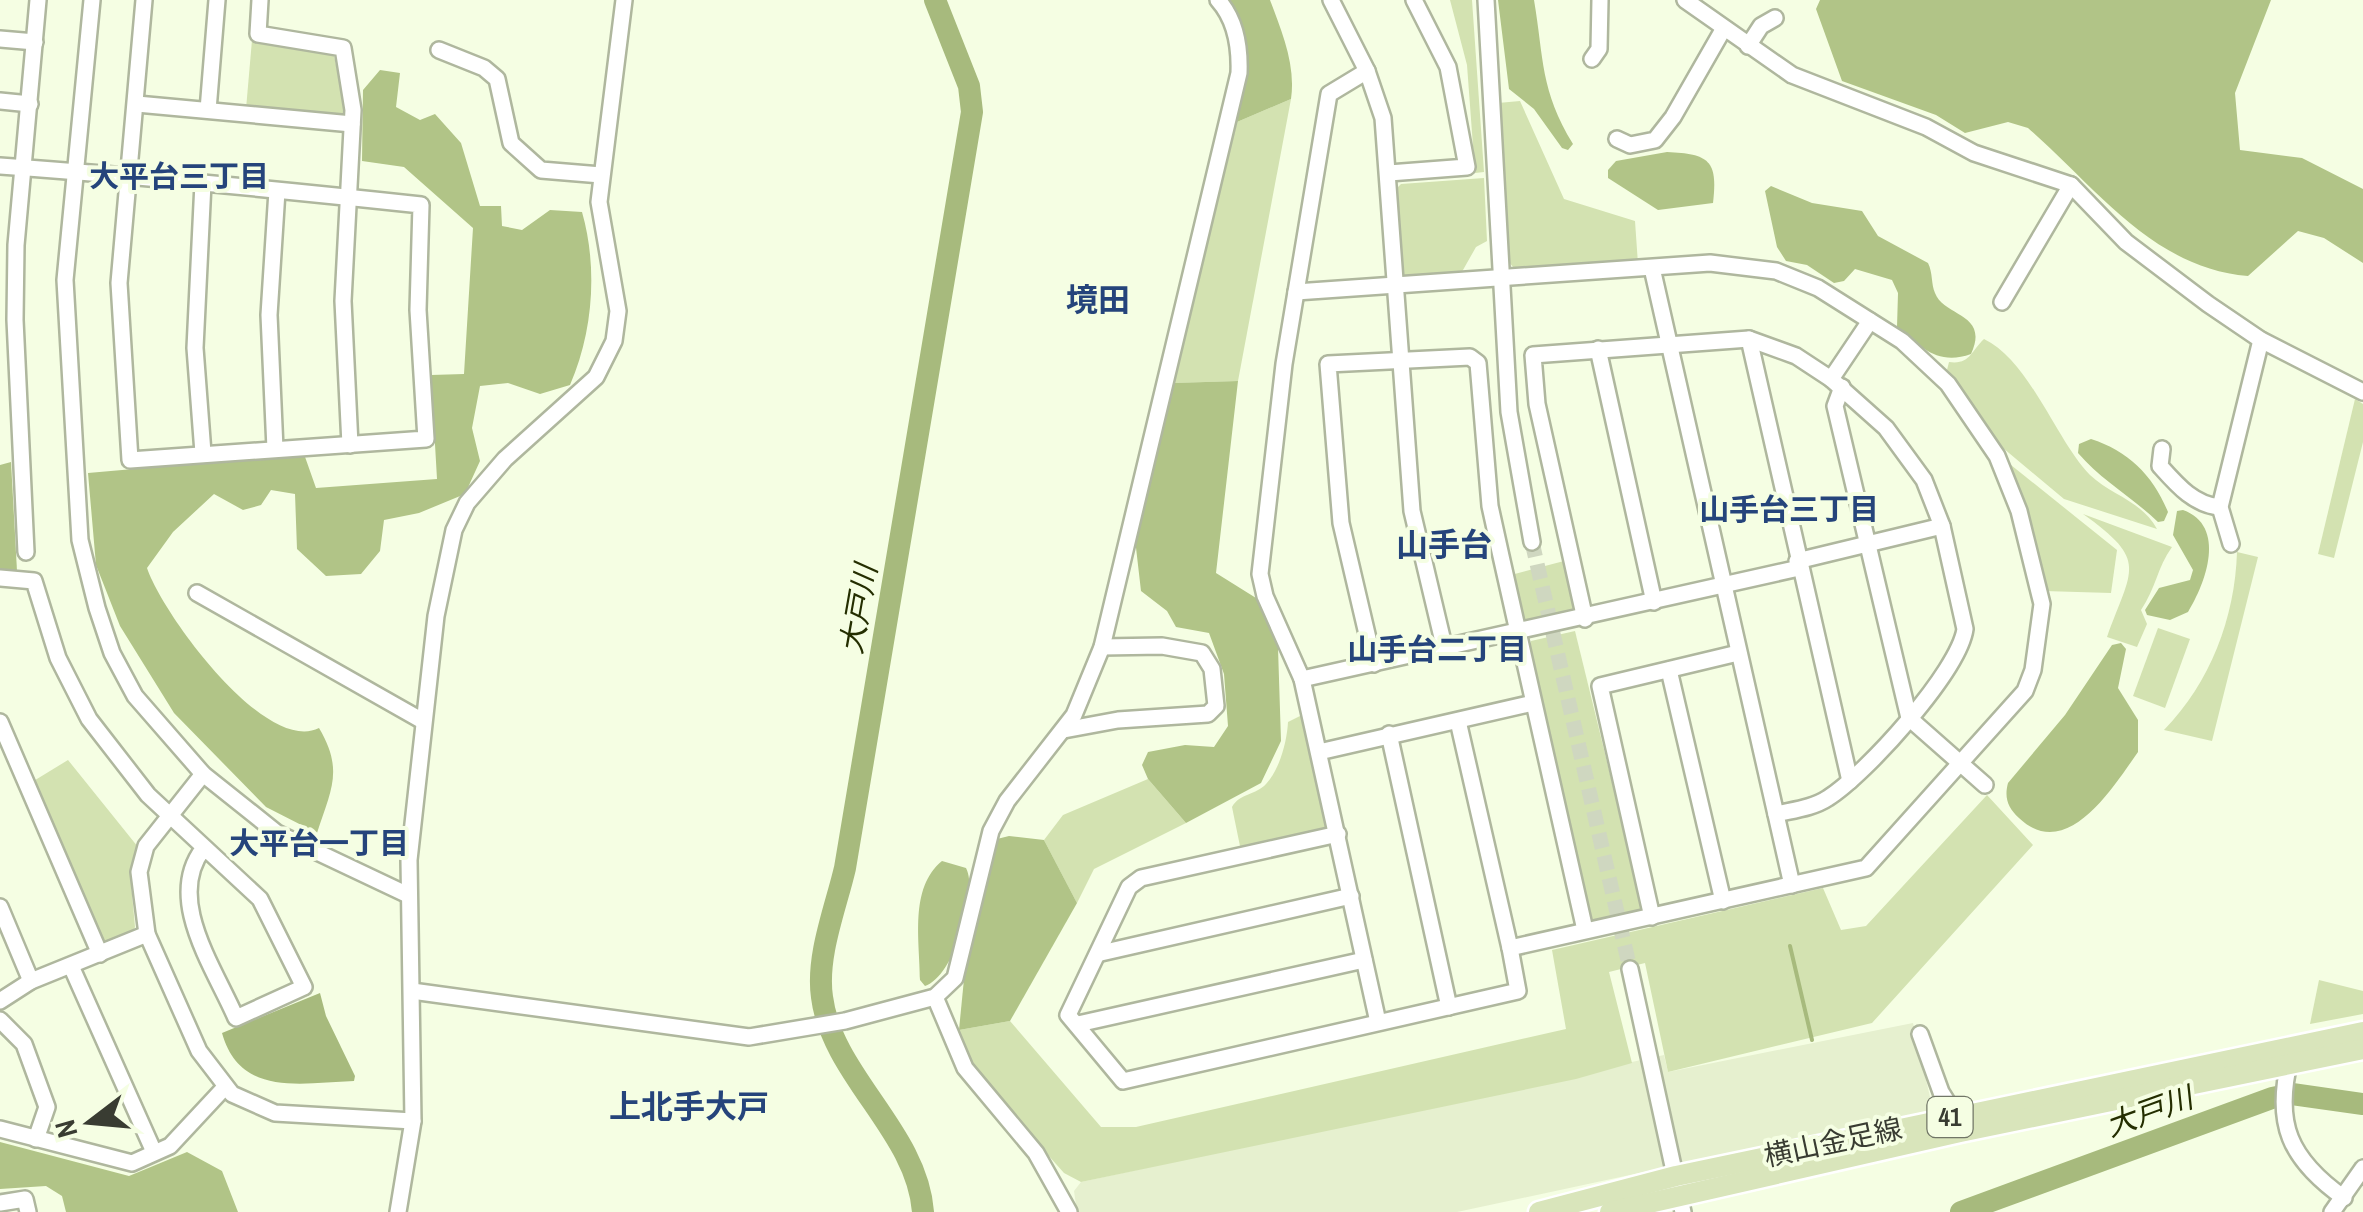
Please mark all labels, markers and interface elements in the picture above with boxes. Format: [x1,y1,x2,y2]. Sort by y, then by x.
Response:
district label: 大平台三丁目 [89,156,269,196]
district label: 境田 [1066,278,1130,321]
district label: 山手台三丁目 [1699,489,1879,529]
district label: 山手台 [1396,523,1492,566]
water label: 大戸川 [830,558,886,657]
district label: 山手台二丁目 [1347,629,1527,669]
district label: 大平台一丁目 [229,823,409,863]
north arrow [40,1072,140,1172]
water label: 大戸川 [2100,1076,2201,1145]
district label: 上北手大戸 [609,1085,769,1128]
road number: 41 [1928,1097,1972,1137]
street label: 横山金足線 [1761,1109,1905,1175]
text: N [45,1116,87,1142]

